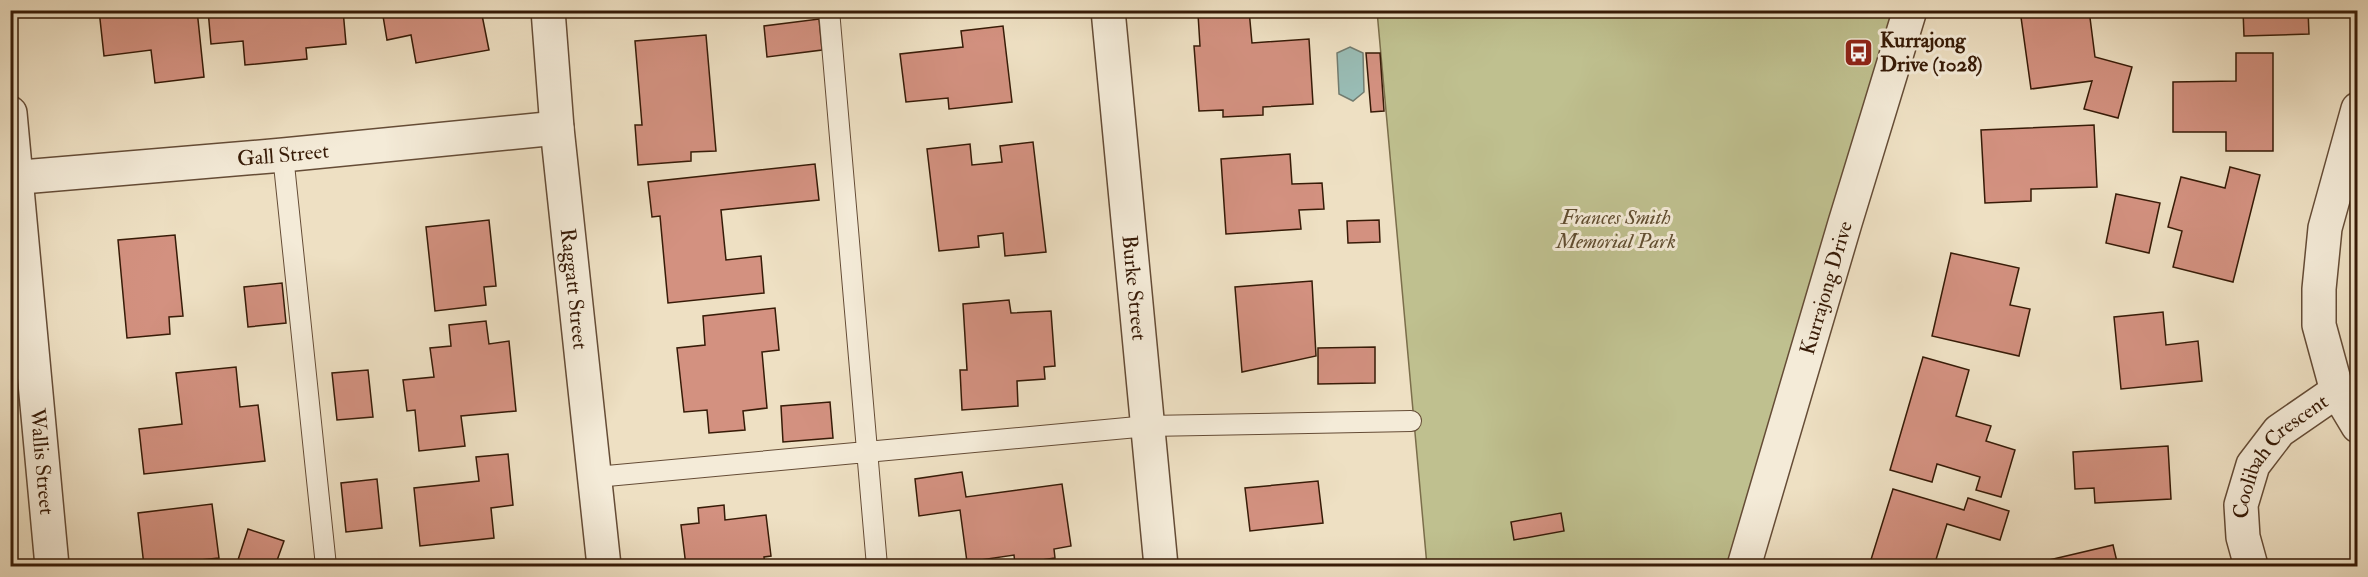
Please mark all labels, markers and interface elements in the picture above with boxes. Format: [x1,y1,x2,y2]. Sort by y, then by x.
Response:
place label: Kurrajong Drive (1028) [1880,27,1983,78]
bus stop icon: Kurrajong Drive (1028) [1843,36,1875,68]
street label: Gall Street [236,137,330,172]
park label: Frances Smith Memorial Park [1554,204,1676,255]
street label: Kurrajong Drive [1793,217,1858,358]
street label: Raggatt Street [554,227,594,351]
street label: Burke Street [1116,234,1153,342]
street label: Coolibah Crescent [2227,388,2333,519]
street label: Wallis Street [24,406,61,516]

